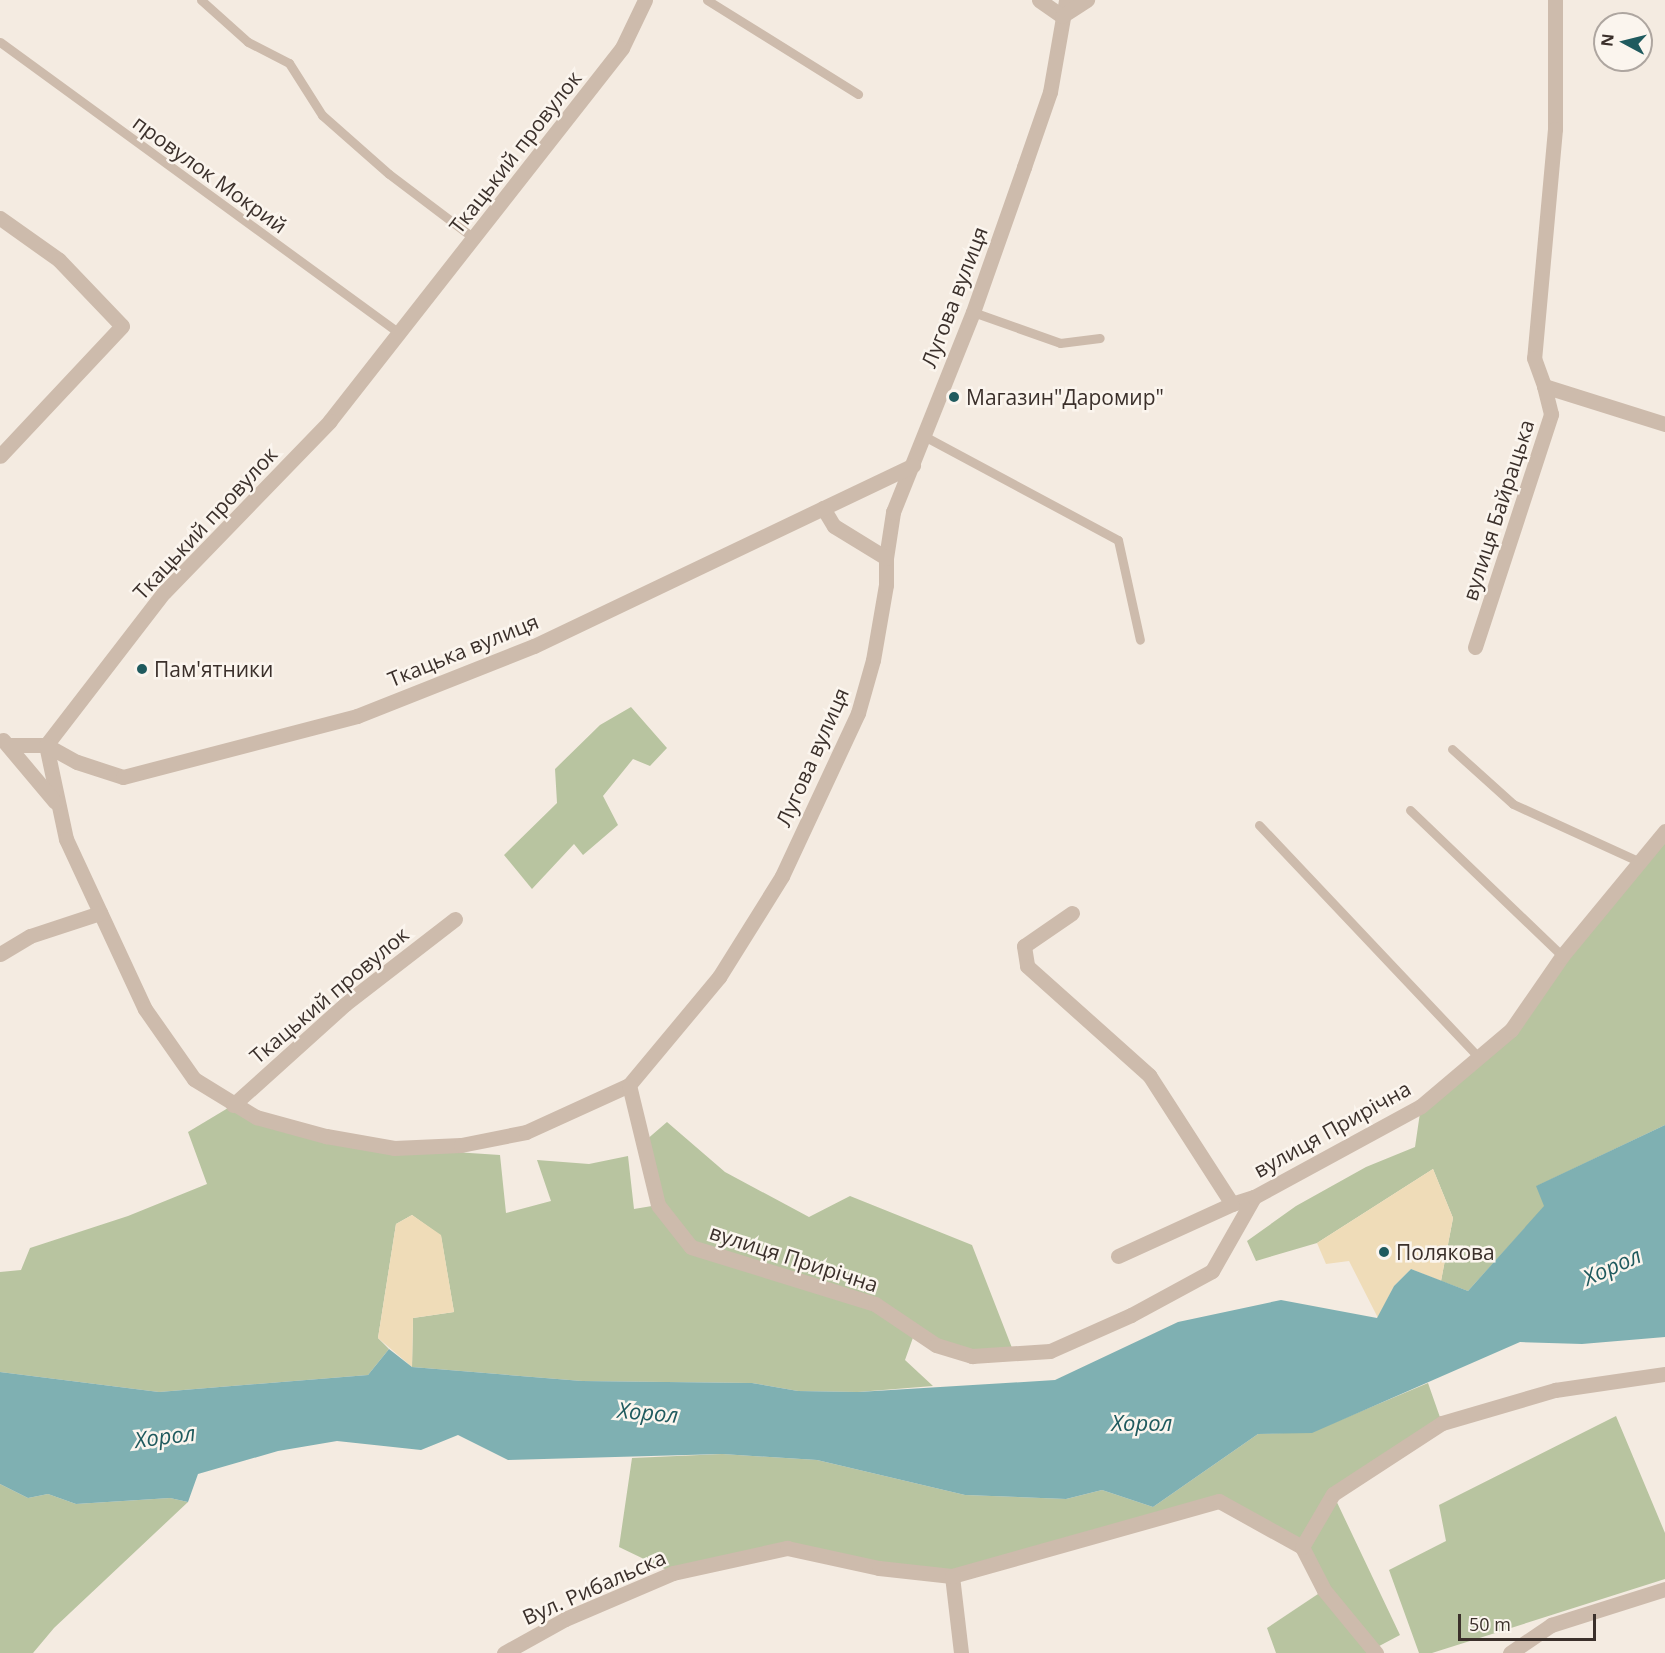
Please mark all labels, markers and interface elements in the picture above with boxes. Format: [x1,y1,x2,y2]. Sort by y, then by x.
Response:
north arrow [1593,12,1653,72]
text: N [1595,32,1619,48]
street label: Ткацький провулок [444,66,586,238]
street label: провулок Мокрий [128,110,292,238]
street label: Лугова вулиця [916,223,992,371]
place label: Магазин"Даромир" [966,384,1164,410]
marker: Магазин"Даромир" [947,390,961,404]
street label: вулиця Байрацька [1457,416,1539,604]
street label: Ткацький провулок [128,442,282,604]
street label: Ткацька вулиця [384,608,542,692]
place label: Пам'ятники [154,656,273,682]
marker: Пам'ятники [135,662,149,676]
street label: Лугова вулиця [770,684,854,830]
street label: Ткацький провулок [245,921,413,1069]
street label: вулиця Прирічна [1249,1075,1415,1183]
street label: вулиця Прирічна [707,1219,881,1297]
place label: Полякова [1396,1239,1495,1265]
water label: Хорол [1579,1242,1645,1290]
marker: Полякова [1377,1245,1391,1259]
water label: Хорол [617,1396,679,1428]
water label: Хорол [1112,1410,1172,1436]
water label: Хорол [133,1419,197,1453]
street label: Вул. Рибальска [518,1544,670,1630]
scale bar [1461,1602,1599,1640]
text: 50 m [1469,1612,1511,1636]

